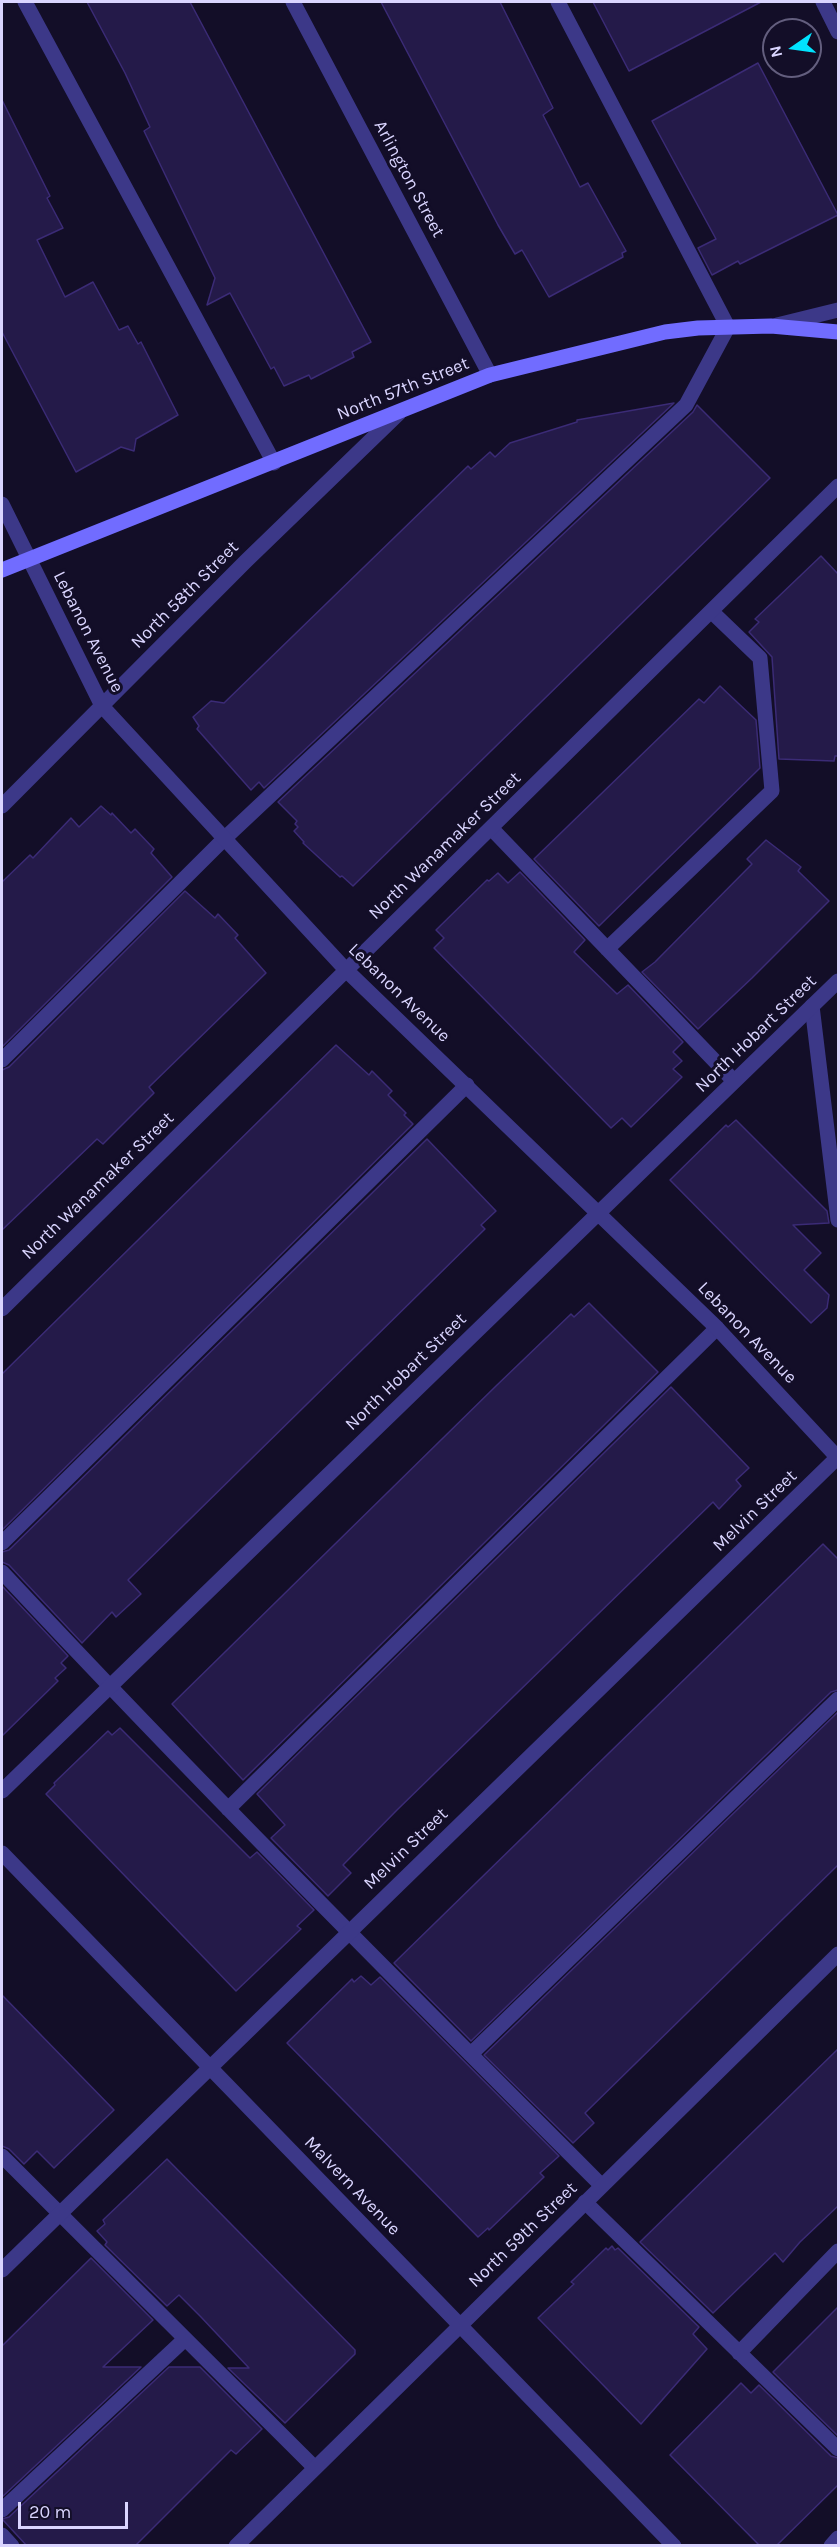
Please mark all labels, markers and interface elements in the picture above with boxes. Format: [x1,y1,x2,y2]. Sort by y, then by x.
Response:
north arrow [762,18,822,78]
text: N [765,44,786,59]
street label: Arlington Street [369,117,449,241]
street label: North 57th Street [334,353,472,425]
street label: North 58th Street [127,537,243,653]
street label: Lebanon Avenue [48,568,128,696]
street label: North Wanamaker Street [364,768,526,924]
street label: Lebanon Avenue [344,939,454,1047]
street label: North Hobart Street [691,971,821,1097]
street label: North Wanamaker Street [17,1108,179,1264]
street label: Lebanon Avenue [693,1278,801,1388]
street label: North Hobart Street [341,1309,471,1435]
street label: Melvin Street [708,1466,802,1556]
street label: Melvin Street [359,1804,453,1894]
street label: Malvern Avenue [299,2132,405,2240]
street label: North 59th Street [464,2178,582,2292]
scale bar [21,2490,130,2528]
text: 20 m [29,2501,71,2523]

